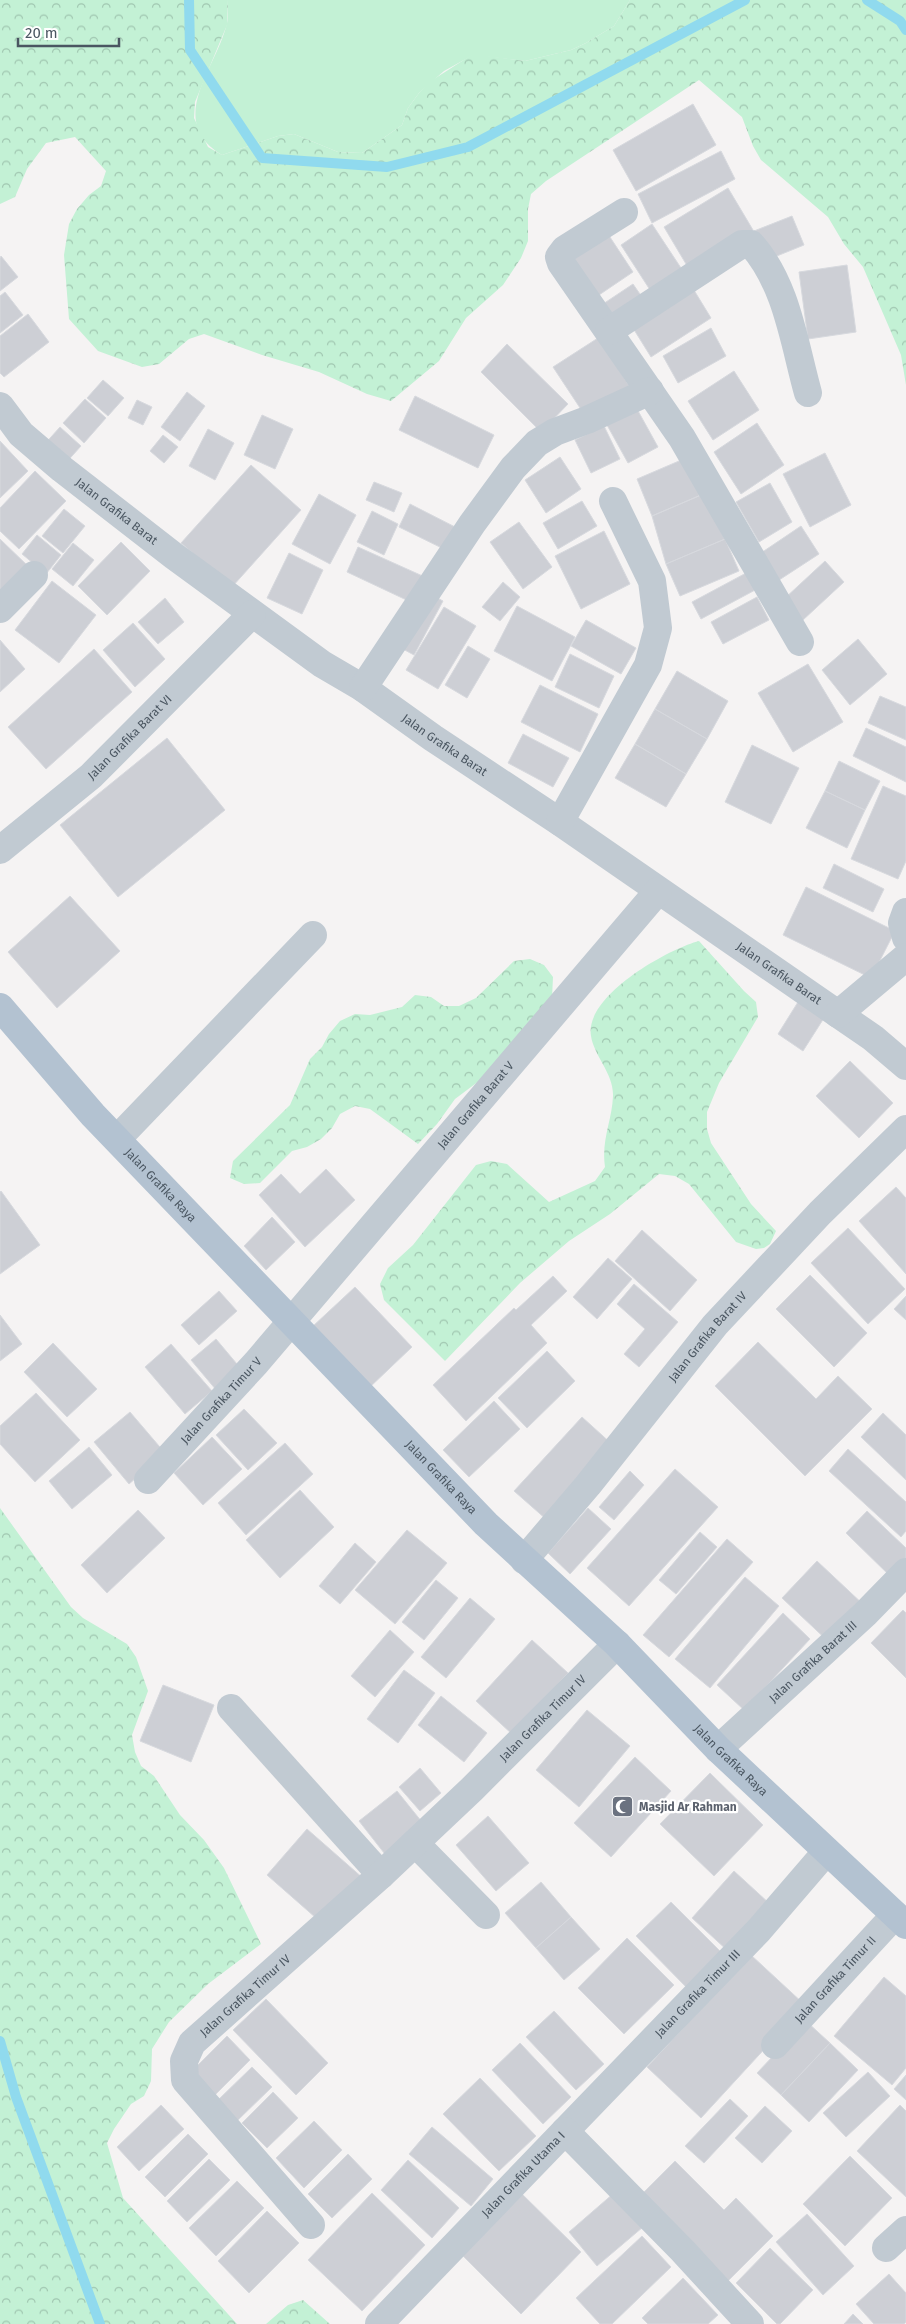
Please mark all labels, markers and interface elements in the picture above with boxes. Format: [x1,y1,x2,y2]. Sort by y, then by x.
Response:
scale bar [18,15,119,47]
text: 20 m [25,24,58,42]
street label: Jalan Grafika Barat [73,475,161,548]
street label: Jalan Grafika Barat VI [85,692,175,783]
street label: Jalan Grafika Barat [399,711,490,779]
street label: Jalan Grafika Barat [734,939,825,1008]
street label: Jalan Grafika Barat V [435,1058,517,1152]
street label: Jalan Grafika Raya [122,1145,199,1225]
street label: Jalan Grafika Barat IV [666,1289,750,1385]
street label: Jalan Grafika Timur V [178,1354,265,1447]
street label: Jalan Grafika Raya [402,1437,480,1517]
street label: Jalan Grafika Barat III [766,1618,860,1705]
street label: Jalan Grafika Timur IV [497,1672,589,1764]
street label: Jalan Grafika Raya [691,1721,771,1799]
mosque icon: Masjid Ar Rahman [611,1795,635,1819]
place label: Masjid Ar Rahman [639,1800,737,1814]
street label: Jalan Grafika Timur II [792,1933,879,2026]
street label: Jalan Grafika Timur III [652,1947,743,2040]
street label: Jalan Grafika Timur IV [197,1952,294,2040]
street label: Jalan Grafika Utama I [479,2128,568,2220]

